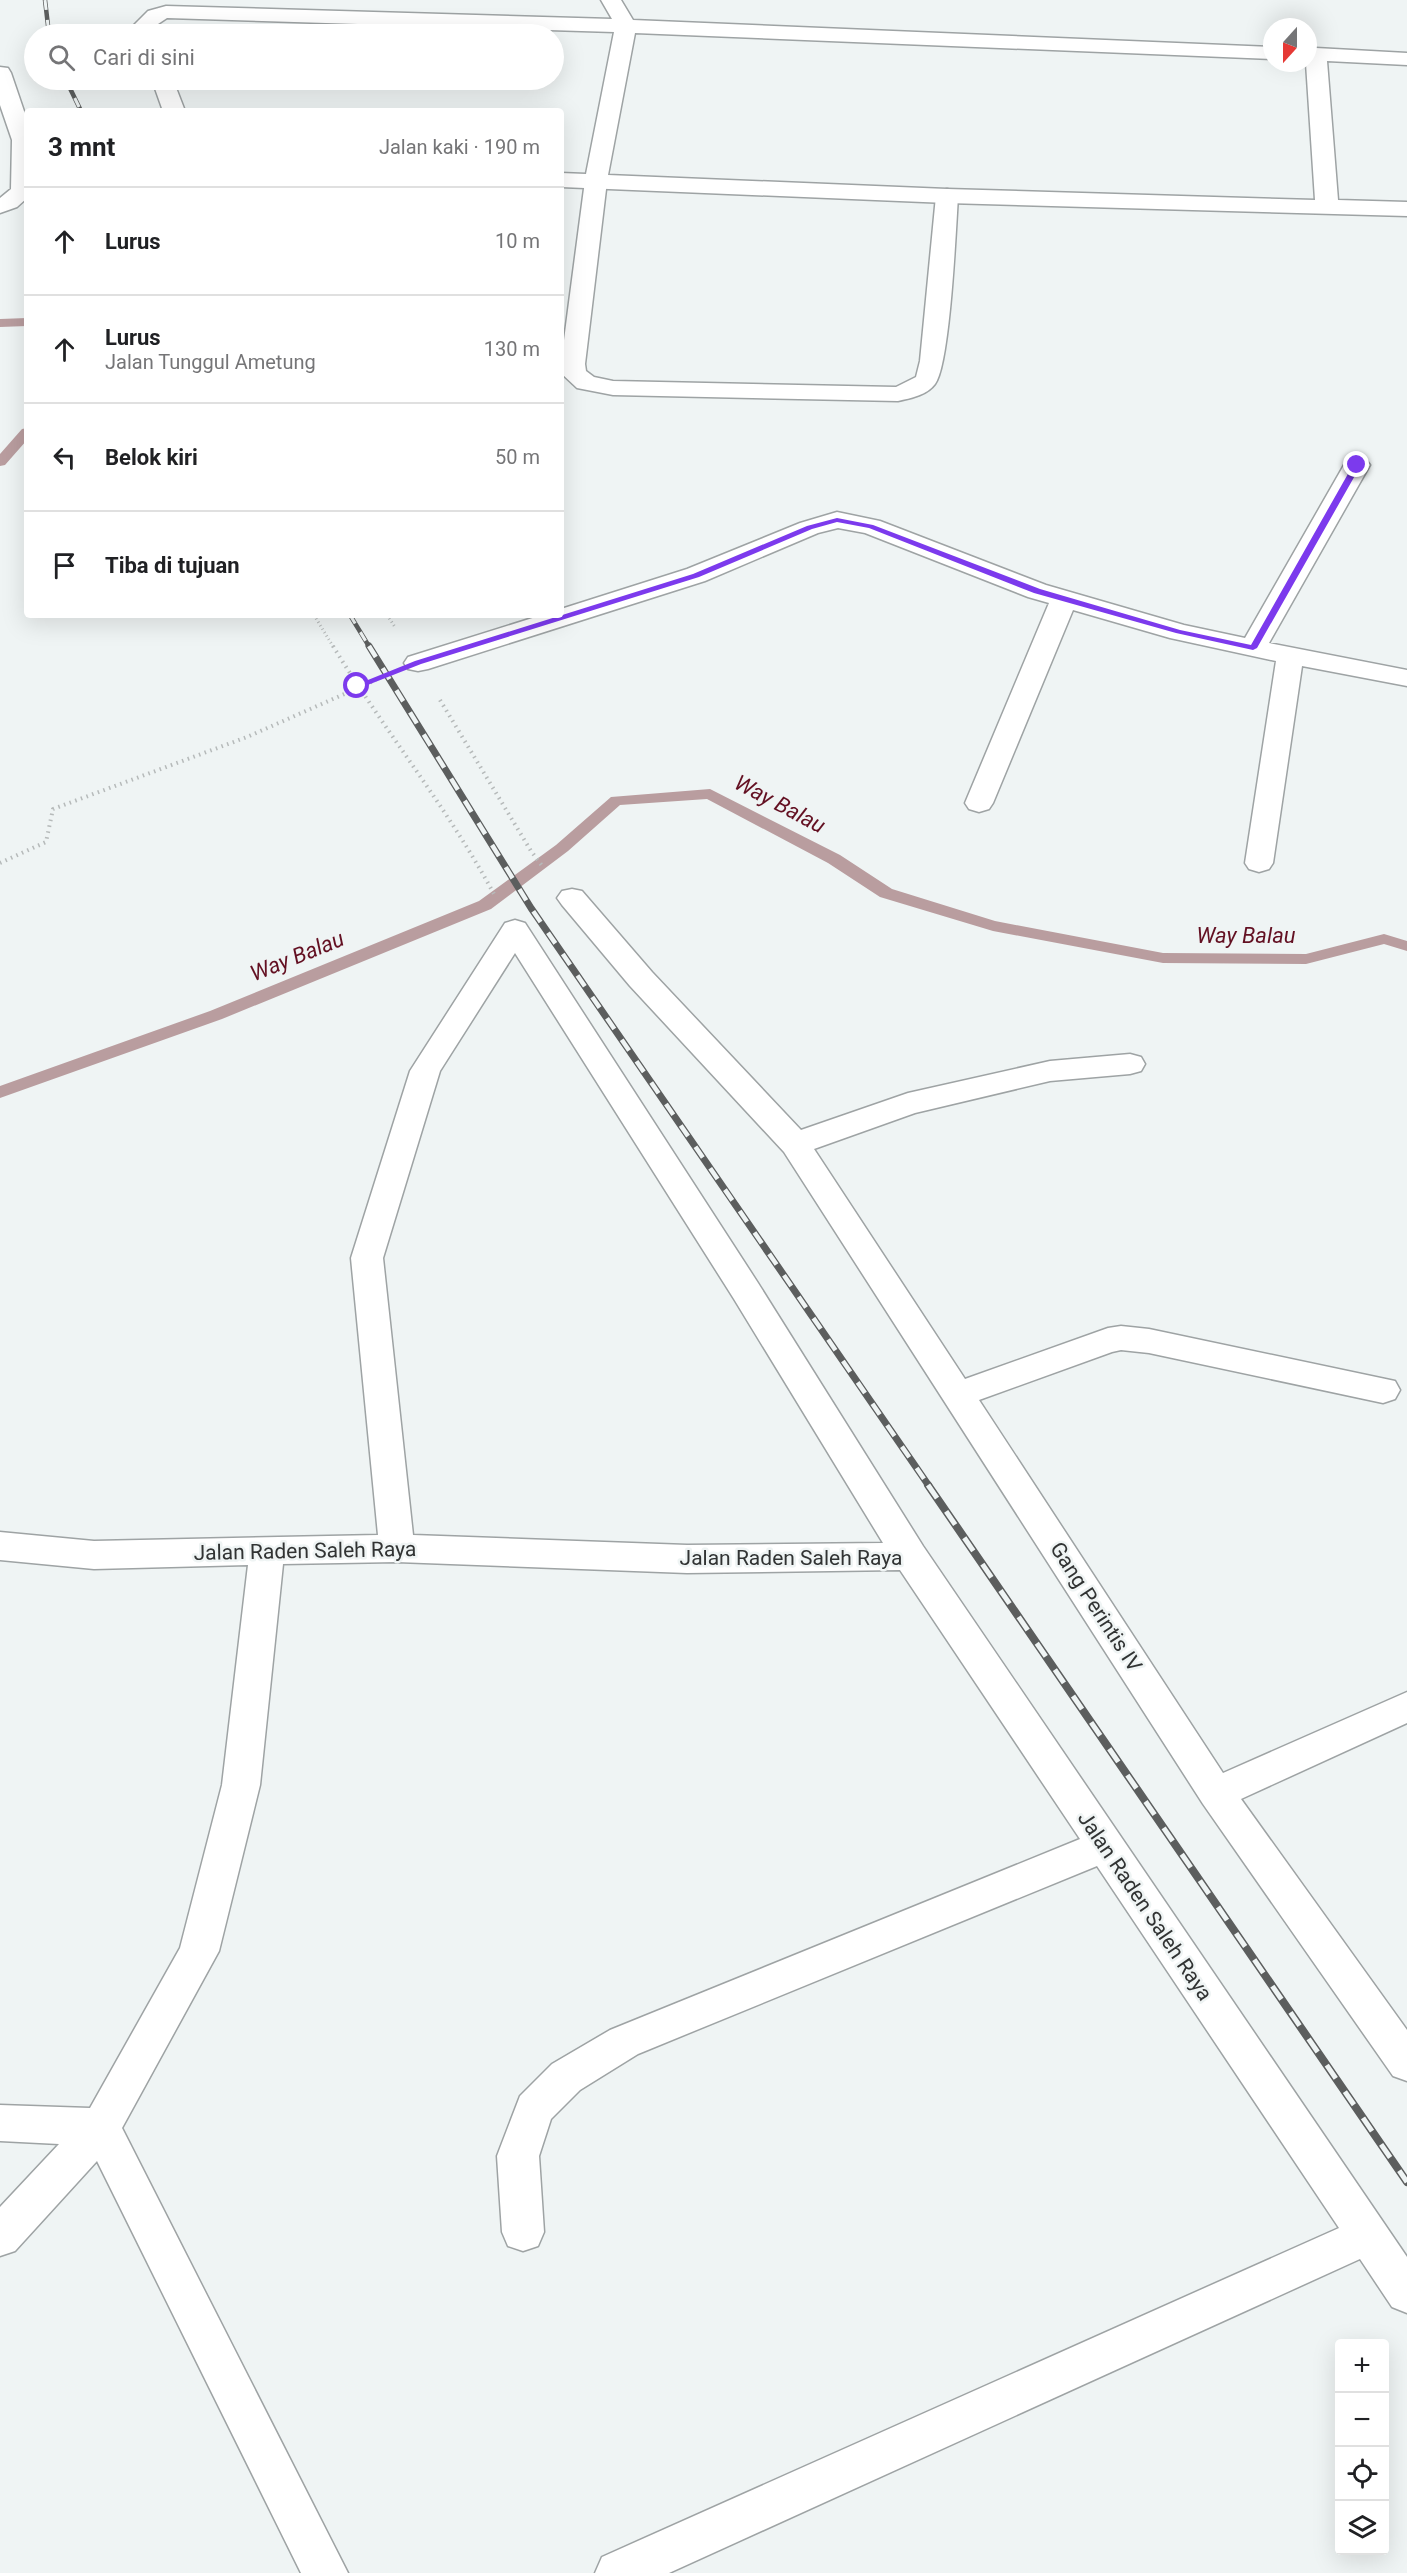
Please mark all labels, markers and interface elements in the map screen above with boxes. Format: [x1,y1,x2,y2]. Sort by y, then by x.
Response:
north arrow [1263,18,1317,72]
search box [24,24,564,90]
icon: search [45,41,78,74]
text: Cari di sini [93,45,195,70]
text: 3 mnt [48,132,115,162]
text: Jalan kaki · 190 m [379,135,540,159]
icon: ahead [48,225,81,258]
text: Lurus [105,229,161,254]
text: 10 m [495,229,540,253]
text: Lurus [105,325,161,350]
icon: ahead [48,333,81,366]
text: 130 m [484,337,540,361]
text: Jalan Tunggul Ametung [105,350,316,374]
icon: left [48,441,81,474]
text: Belok kiri [105,445,198,470]
text: 50 m [495,445,540,469]
route end [1343,451,1369,477]
icon: arrive [48,549,81,582]
text: Tiba di tujuan [105,553,240,578]
route start [343,672,369,698]
water label: Way Balau [730,770,830,838]
water label: Way Balau [1197,923,1296,948]
water label: Way Balau [246,926,348,986]
street label: Jalan Raden Saleh Raya [193,1537,417,1565]
street label: Gang Perintis IV [1045,1538,1147,1677]
street label: Jalan Raden Saleh Raya [680,1546,902,1570]
street label: Jalan Raden Saleh Raya [1073,1807,1217,2005]
map controls [1335,2339,1389,2555]
button: + [1335,2339,1389,2393]
button: − [1335,2393,1389,2447]
button: locate [1335,2447,1389,2501]
button: layers [1335,2501,1389,2555]

